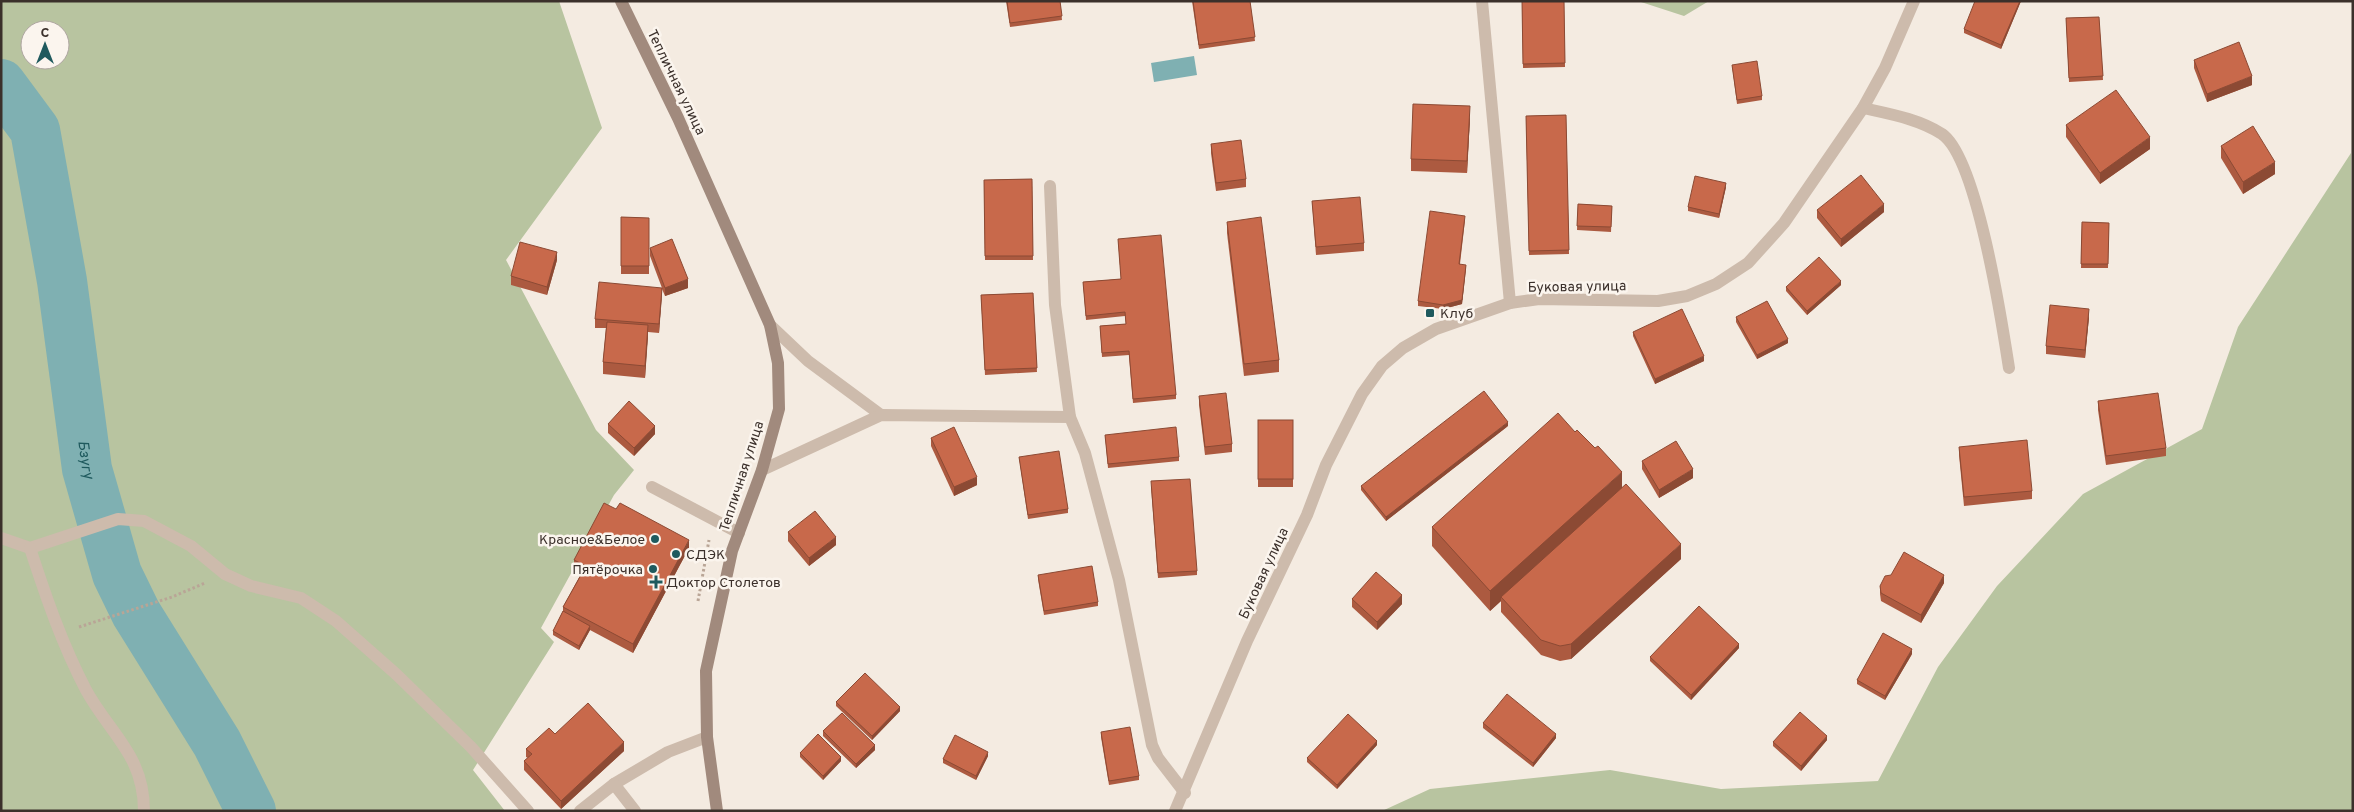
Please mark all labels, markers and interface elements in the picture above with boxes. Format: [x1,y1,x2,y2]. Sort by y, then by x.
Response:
north arrow [20,20,70,70]
text: С [41,25,50,42]
street label: Тепличная улица [643,27,709,138]
street label: Буковая улица [1527,278,1627,297]
place label: Клуб [1440,306,1473,323]
marker: Клуб [1424,307,1436,319]
street label: Тепличная улица [717,419,768,534]
water label: Бзугу [72,440,98,483]
street label: Буковая улица [1236,525,1293,622]
place label: Красное&Белое [539,532,645,549]
marker: Красное&Белое [649,533,661,545]
place label: СДЭК [686,547,725,564]
marker: СДЭК [670,548,682,560]
place label: Пятёрочка [572,562,643,579]
marker: Пятёрочка [647,563,659,575]
place label: Доктор Столетов [666,575,781,592]
marker: Доктор Столетов [650,576,662,588]

